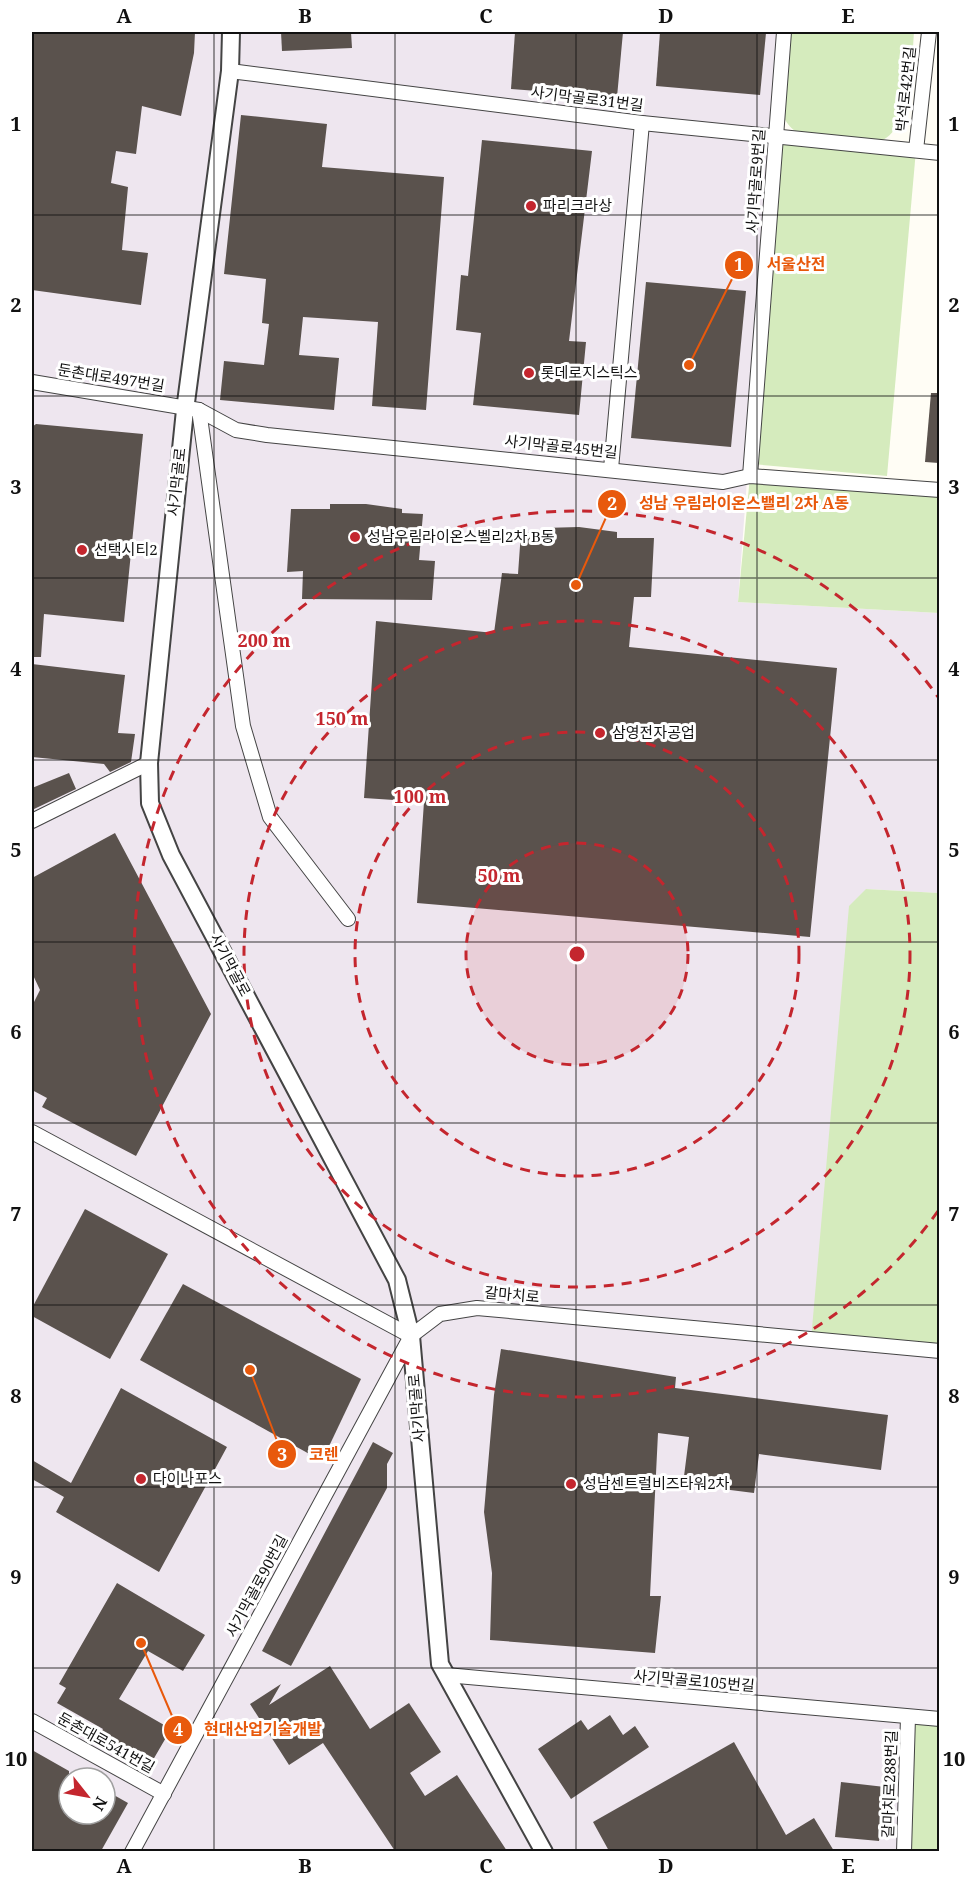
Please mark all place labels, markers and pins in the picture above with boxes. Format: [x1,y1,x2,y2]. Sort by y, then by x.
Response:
place label: 파리크라상 [543,195,612,215]
marker: 파리크라상 [524,199,538,213]
callout: 서울산전 [724,248,837,282]
place label: 롯데로지스틱스 [541,362,638,382]
marker: 롯데로지스틱스 [522,366,536,380]
callout: 성남 우림라이온스밸리 2차 A동 [597,487,861,521]
place label: 성남우림라이온스벨리2차 B동 [367,526,555,546]
marker: 성남우림라이온스벨리2차 B동 [348,530,362,544]
place label: 선택시티2 [94,539,158,559]
marker: 선택시티2 [75,543,89,557]
place label: 삼영전자공업 [612,722,695,742]
marker: 삼영전자공업 [593,726,607,740]
centre of rings [567,944,587,964]
callout: 코렌 [267,1437,350,1471]
place label: 다이나포스 [153,1468,222,1488]
marker: 다이나포스 [134,1472,148,1486]
place label: 성남센트럴비즈타워2차 [583,1473,730,1493]
marker: 성남센트럴비즈타워2차 [564,1477,578,1491]
callout: 현대산업기술개발 [163,1713,334,1747]

